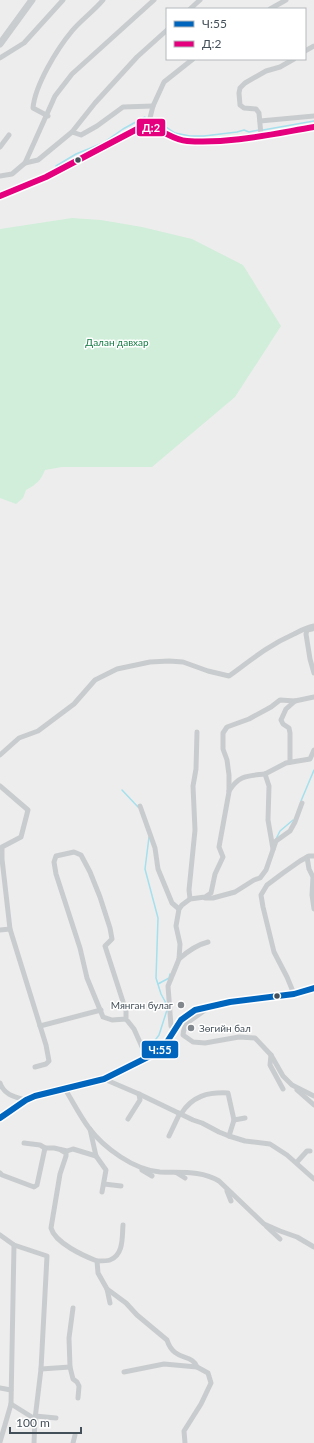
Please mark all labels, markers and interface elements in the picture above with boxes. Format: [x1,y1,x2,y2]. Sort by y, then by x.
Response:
legend [166,8,306,60]
text: Ч:55 [202,16,227,31]
text: Д:2 [202,36,221,51]
line badge: Д:2 [136,118,166,137]
text: Д:2 [142,121,160,134]
unlabelled marker [73,155,83,165]
park label: Далан давхар [85,336,149,348]
unlabelled marker [272,991,282,1001]
place label: Мянган булаг [111,999,173,1011]
marker: Мянган булаг [176,1000,186,1010]
place label: Зөгийн бал [199,1022,251,1034]
marker: Зөгийн бал [186,1023,196,1033]
line badge: Ч:55 [141,1040,179,1059]
text: Ч:55 [148,1043,172,1056]
scale bar [10,1409,81,1435]
text: 100 m [16,1415,50,1430]

